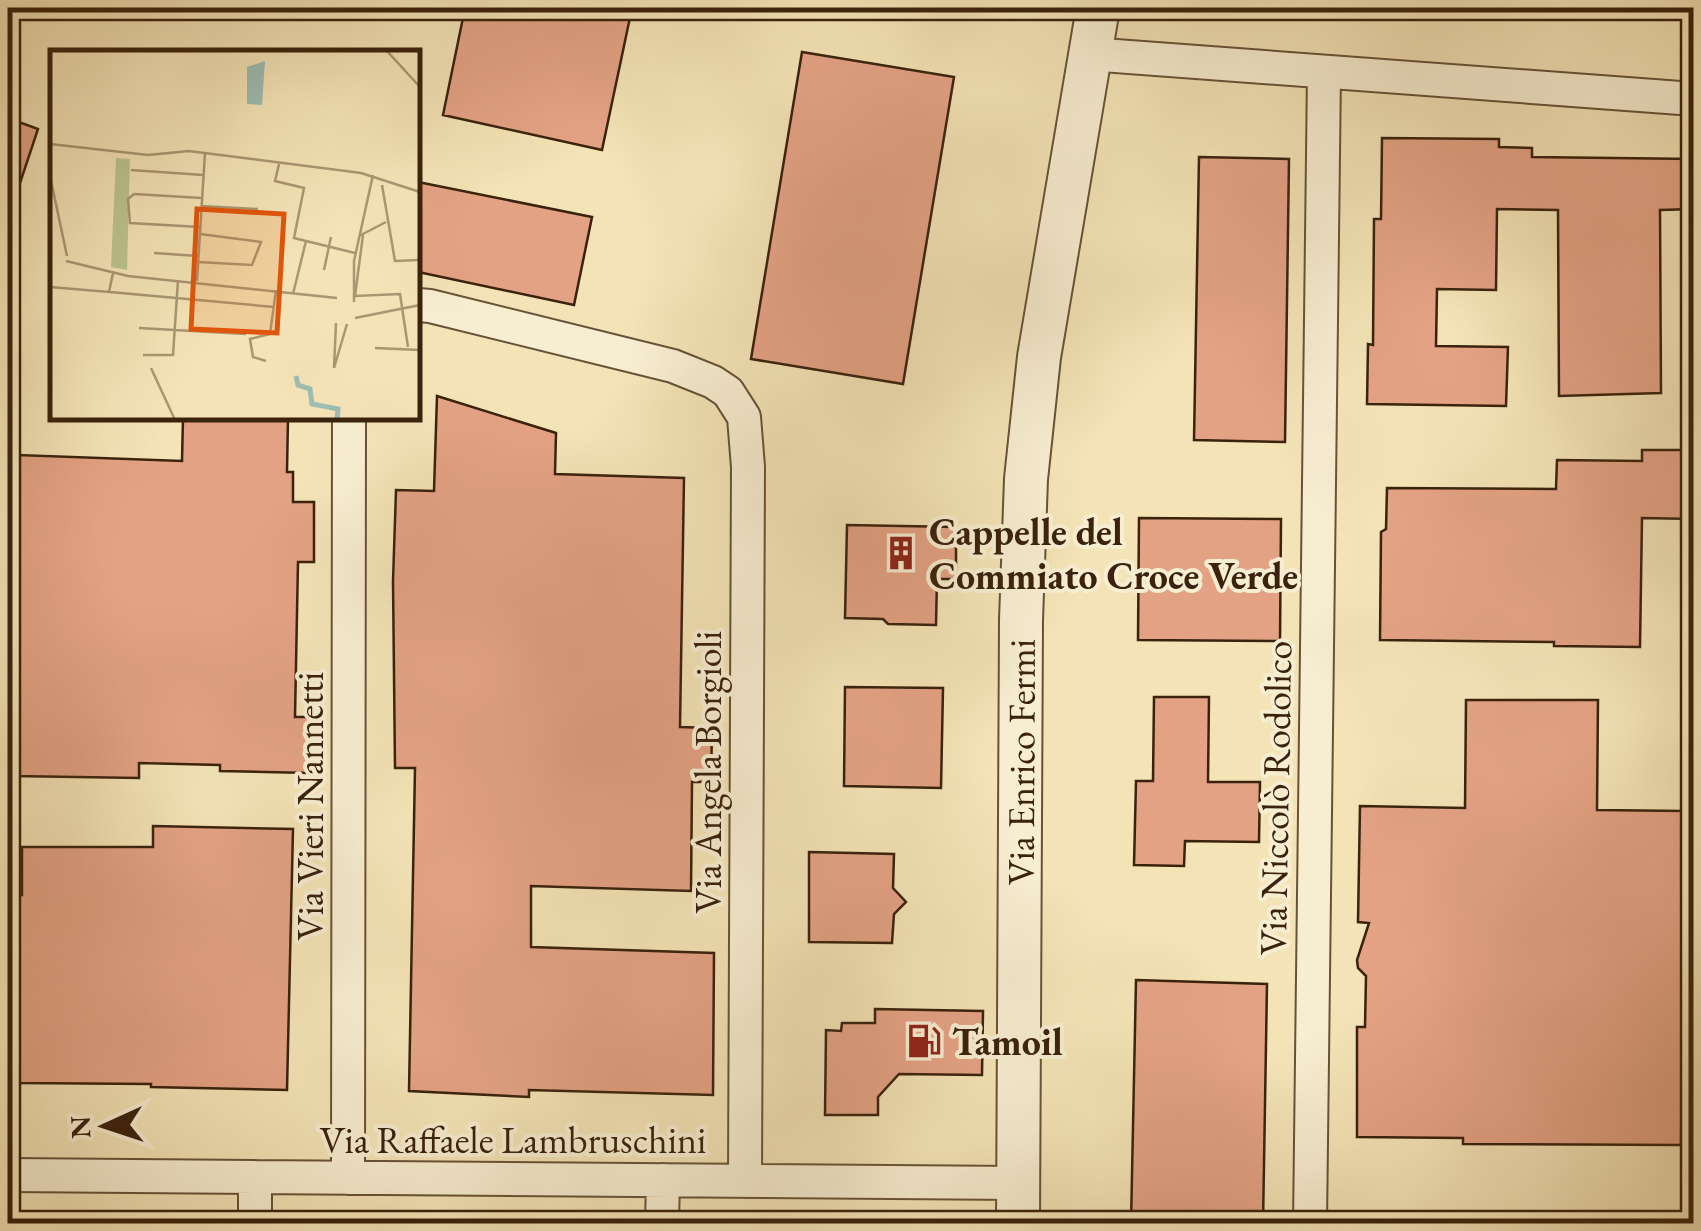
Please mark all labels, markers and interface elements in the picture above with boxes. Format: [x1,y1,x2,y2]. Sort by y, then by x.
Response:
inset map [50,50,420,420]
place label: Cappelle del Commiato Croce Verde [929,507,1298,600]
building icon: Cappelle del Commiato Croce Verde [882,534,920,572]
street label: Via Angela Borgioli [683,631,732,913]
street label: Via Enrico Fermi [995,639,1045,885]
street label: Via Niccolò Rodolico [1248,640,1302,956]
street label: Via Vieri Nannetti [285,672,334,940]
place label: Tamoil [952,1017,1063,1066]
fuel station icon: Tamoil [905,1022,943,1060]
north arrow [55,1076,155,1176]
text: N [61,1115,99,1140]
street label: Via Raffaele Lambruschini [320,1115,706,1164]

